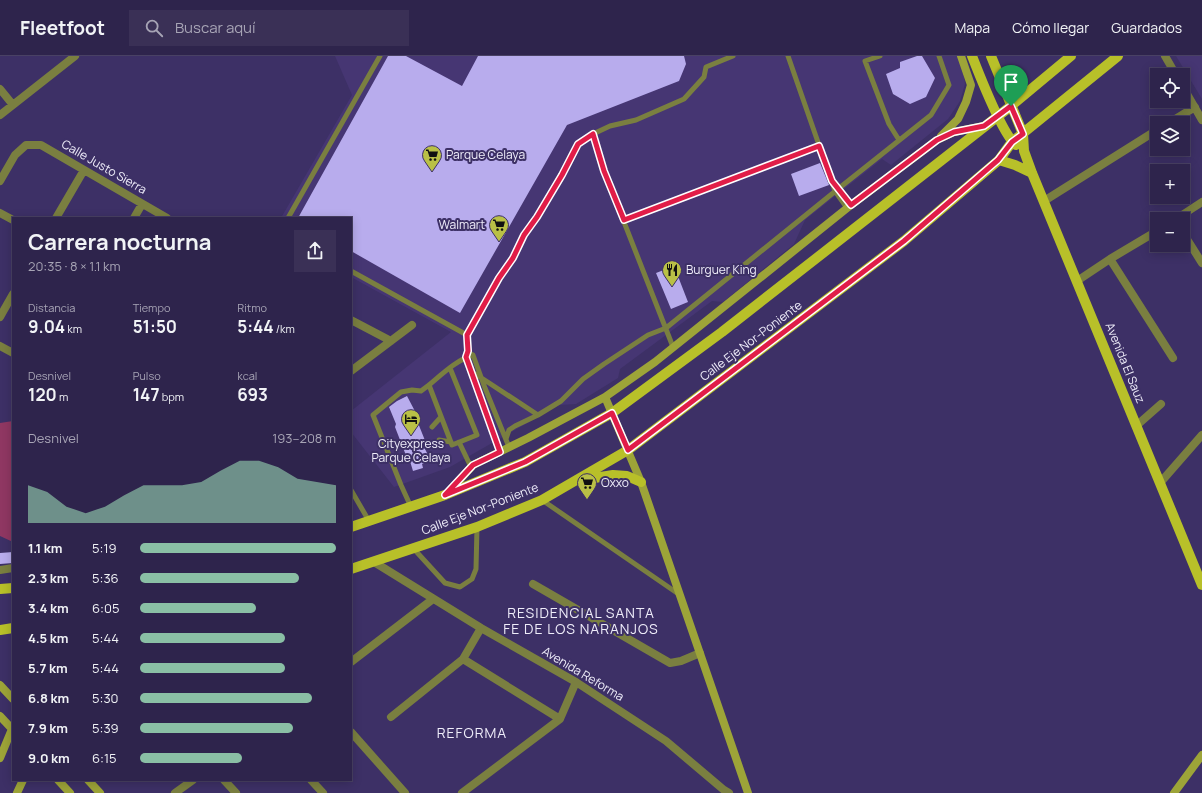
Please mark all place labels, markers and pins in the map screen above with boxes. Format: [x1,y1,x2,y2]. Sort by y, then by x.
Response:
pin [994,65,1028,106]
supermarket icon: Parque Celaya [421,144,443,172]
place label: Parque Celaya [446,146,525,163]
supermarket icon: Walmart [488,214,510,242]
place label: Walmart [439,216,485,233]
restaurant icon: Burguer King [661,259,683,287]
place label: Burguer King [686,261,757,278]
hotel icon: Cityexpress Parque Celaya [400,408,422,436]
place label: Cityexpress Parque Celaya [371,435,451,466]
supermarket icon: Oxxo [576,472,598,500]
place label: Oxxo [601,474,629,491]

